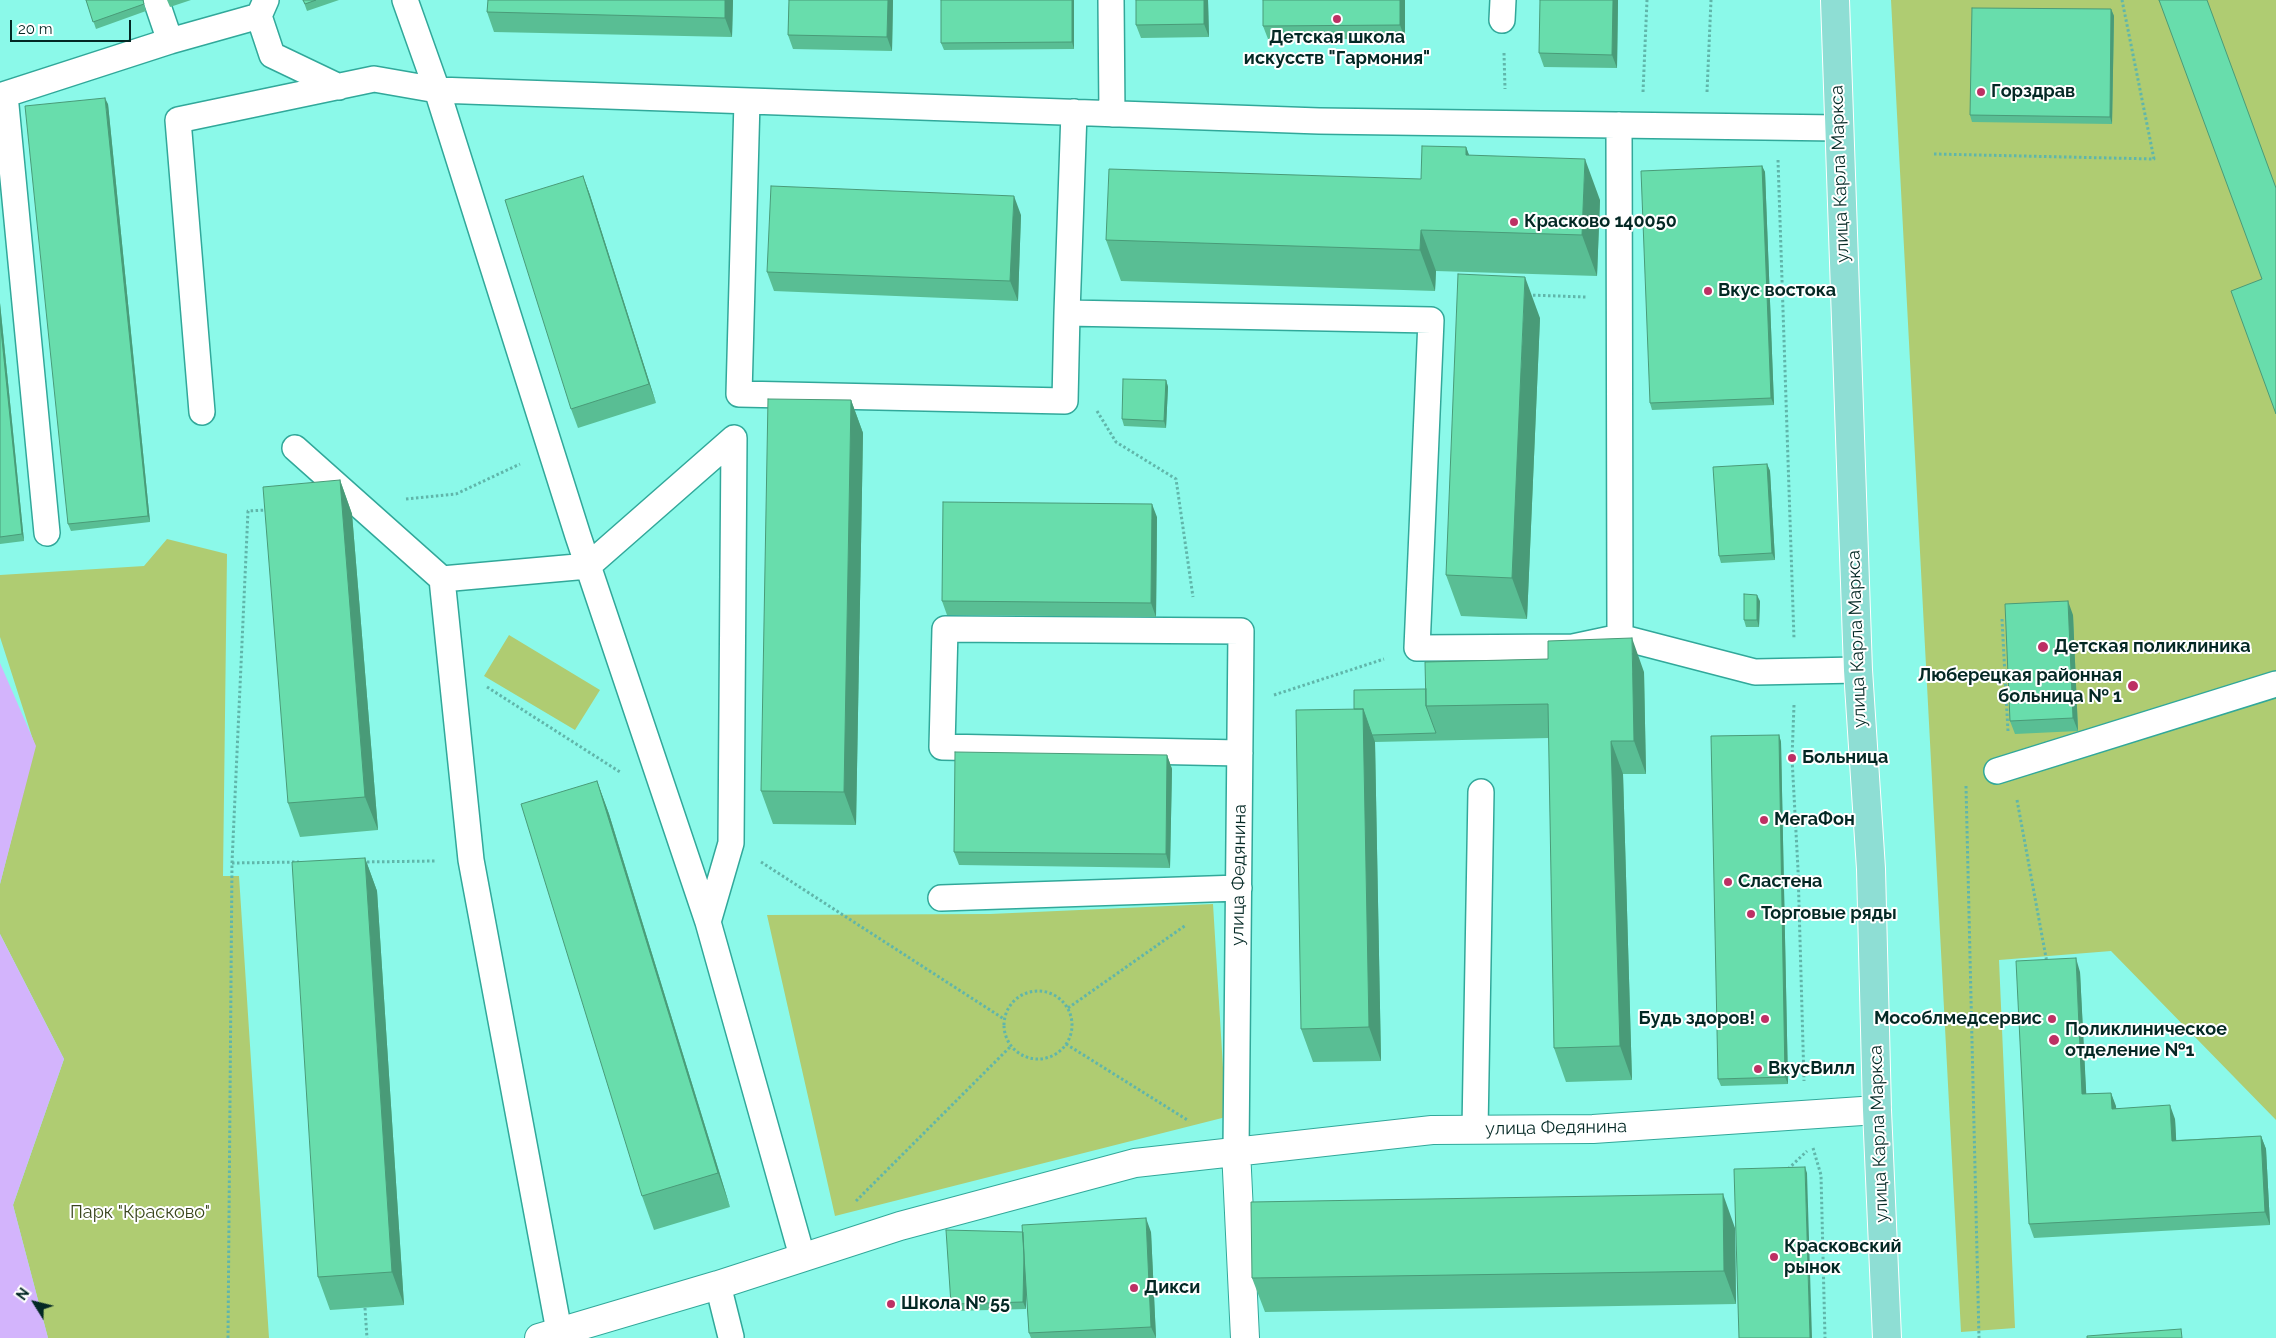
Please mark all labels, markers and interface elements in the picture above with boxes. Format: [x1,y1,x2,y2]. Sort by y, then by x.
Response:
scale bar [12,10,134,42]
marker: Детская школа искусств "Гармония" [1331,13,1343,25]
text: 20 m [18,20,53,38]
place label: Детская школа искусств "Гармония" [1244,27,1430,70]
place label: Горздрав [1991,81,2075,103]
street label: улица Карла Маркса [1826,85,1854,263]
marker: Горздрав [1975,86,1987,98]
place label: Красково 140050 [1524,211,1677,233]
marker: Красково 140050 [1508,216,1520,228]
place label: Вкус востока [1718,280,1836,302]
marker: Вкус востока [1702,285,1714,297]
street label: улица Карла Маркса [1843,550,1871,728]
place label: Детская поликлиника [2054,636,2251,658]
marker: Детская поликлиника [2036,640,2050,654]
place label: Люберецкая районная больница № 1 [1918,665,2122,708]
marker: Люберецкая районная больница № 1 [2126,679,2140,693]
place label: Больница [1802,747,1888,769]
marker: Больница [1786,752,1798,764]
street label: улица Федянина [1227,804,1251,946]
place label: МегаФон [1774,809,1855,831]
marker: МегаФон [1758,814,1770,826]
place label: Сластена [1738,871,1822,893]
marker: Сластена [1722,876,1734,888]
place label: Торговые ряды [1761,903,1897,925]
marker: Торговые ряды [1745,908,1757,920]
place label: Будь здоров! [1639,1008,1755,1030]
place label: Мособлмедсервис [1874,1008,2042,1030]
marker: Будь здоров! [1759,1013,1771,1025]
marker: Мособлмедсервис [2046,1013,2058,1025]
place label: Поликлиническое отделение №1 [2065,1019,2227,1062]
marker: Поликлиническое отделение №1 [2047,1033,2061,1047]
street label: улица Карла Маркса [1865,1045,1893,1223]
place label: ВкусВилл [1768,1058,1855,1080]
marker: ВкусВилл [1752,1063,1764,1075]
street label: улица Федянина [1485,1116,1627,1140]
park label: Парк "Красково" [70,1202,210,1224]
place label: Красковский рынок [1784,1236,1902,1278]
marker: Красковский рынок [1768,1251,1780,1263]
place label: Дикси [1144,1277,1200,1299]
north arrow [10,1278,60,1328]
marker: Дикси [1128,1282,1140,1294]
text: N [13,1285,32,1303]
place label: Школа № 55 [901,1293,1010,1315]
marker: Школа № 55 [885,1298,897,1310]

